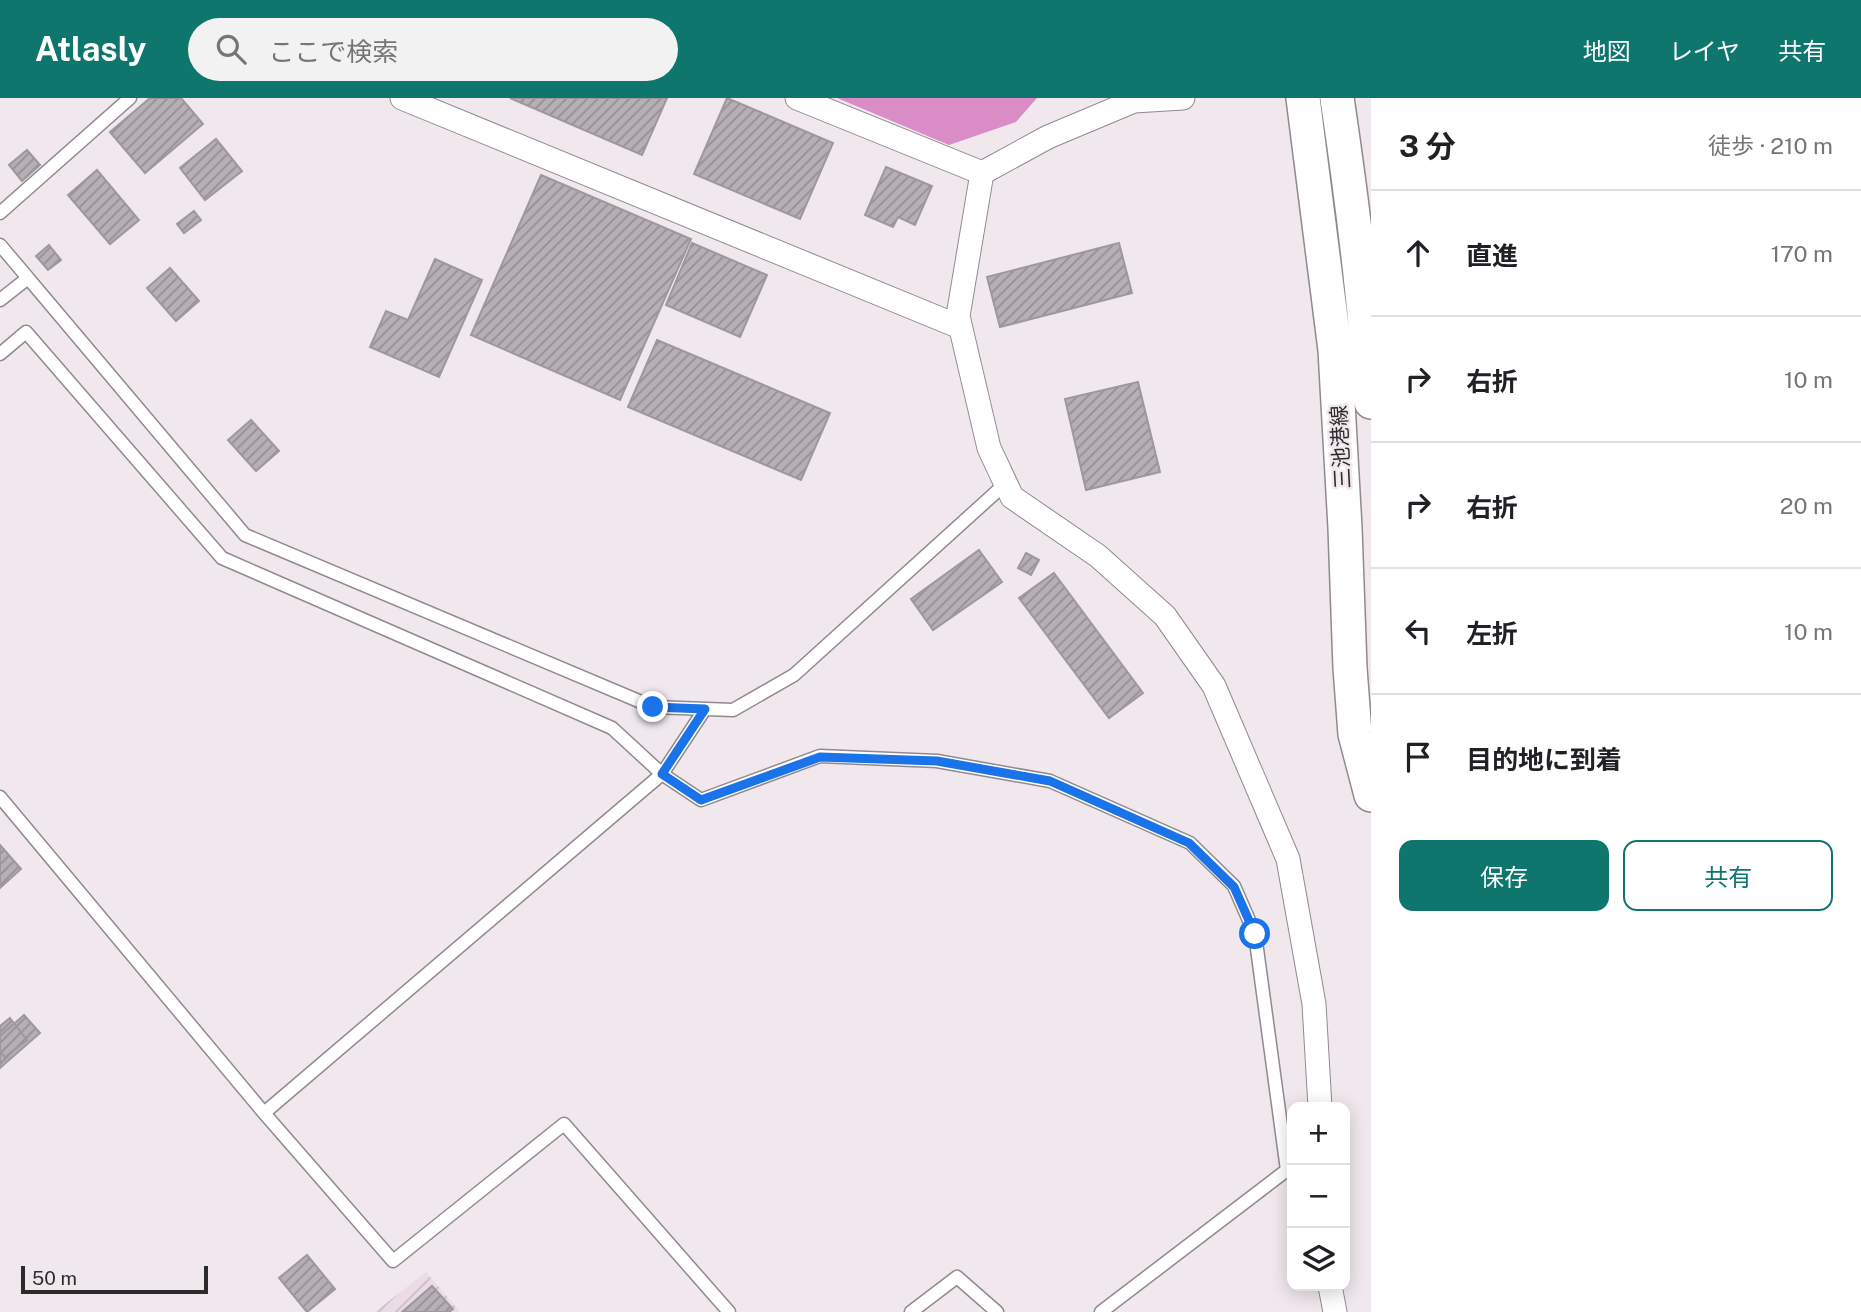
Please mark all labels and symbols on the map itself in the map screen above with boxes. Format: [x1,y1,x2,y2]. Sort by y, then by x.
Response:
street label: 三池港線 [1326,404,1355,490]
route end [637,691,668,722]
route start [1239,918,1270,949]
scale bar [21,1263,208,1295]

